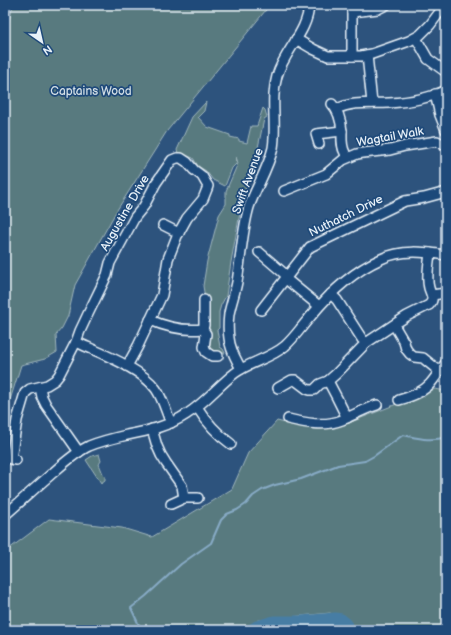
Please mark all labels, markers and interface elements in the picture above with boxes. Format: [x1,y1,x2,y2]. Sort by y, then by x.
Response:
north arrow [22,22,62,62]
text: N [40,42,54,58]
park label: Captains Wood [50,84,132,99]
street label: Wagtail Walk [355,124,425,150]
street label: Swift Avenue [229,146,267,216]
street label: Augustine Drive [97,172,153,254]
street label: Nuthatch Drive [306,192,386,240]

